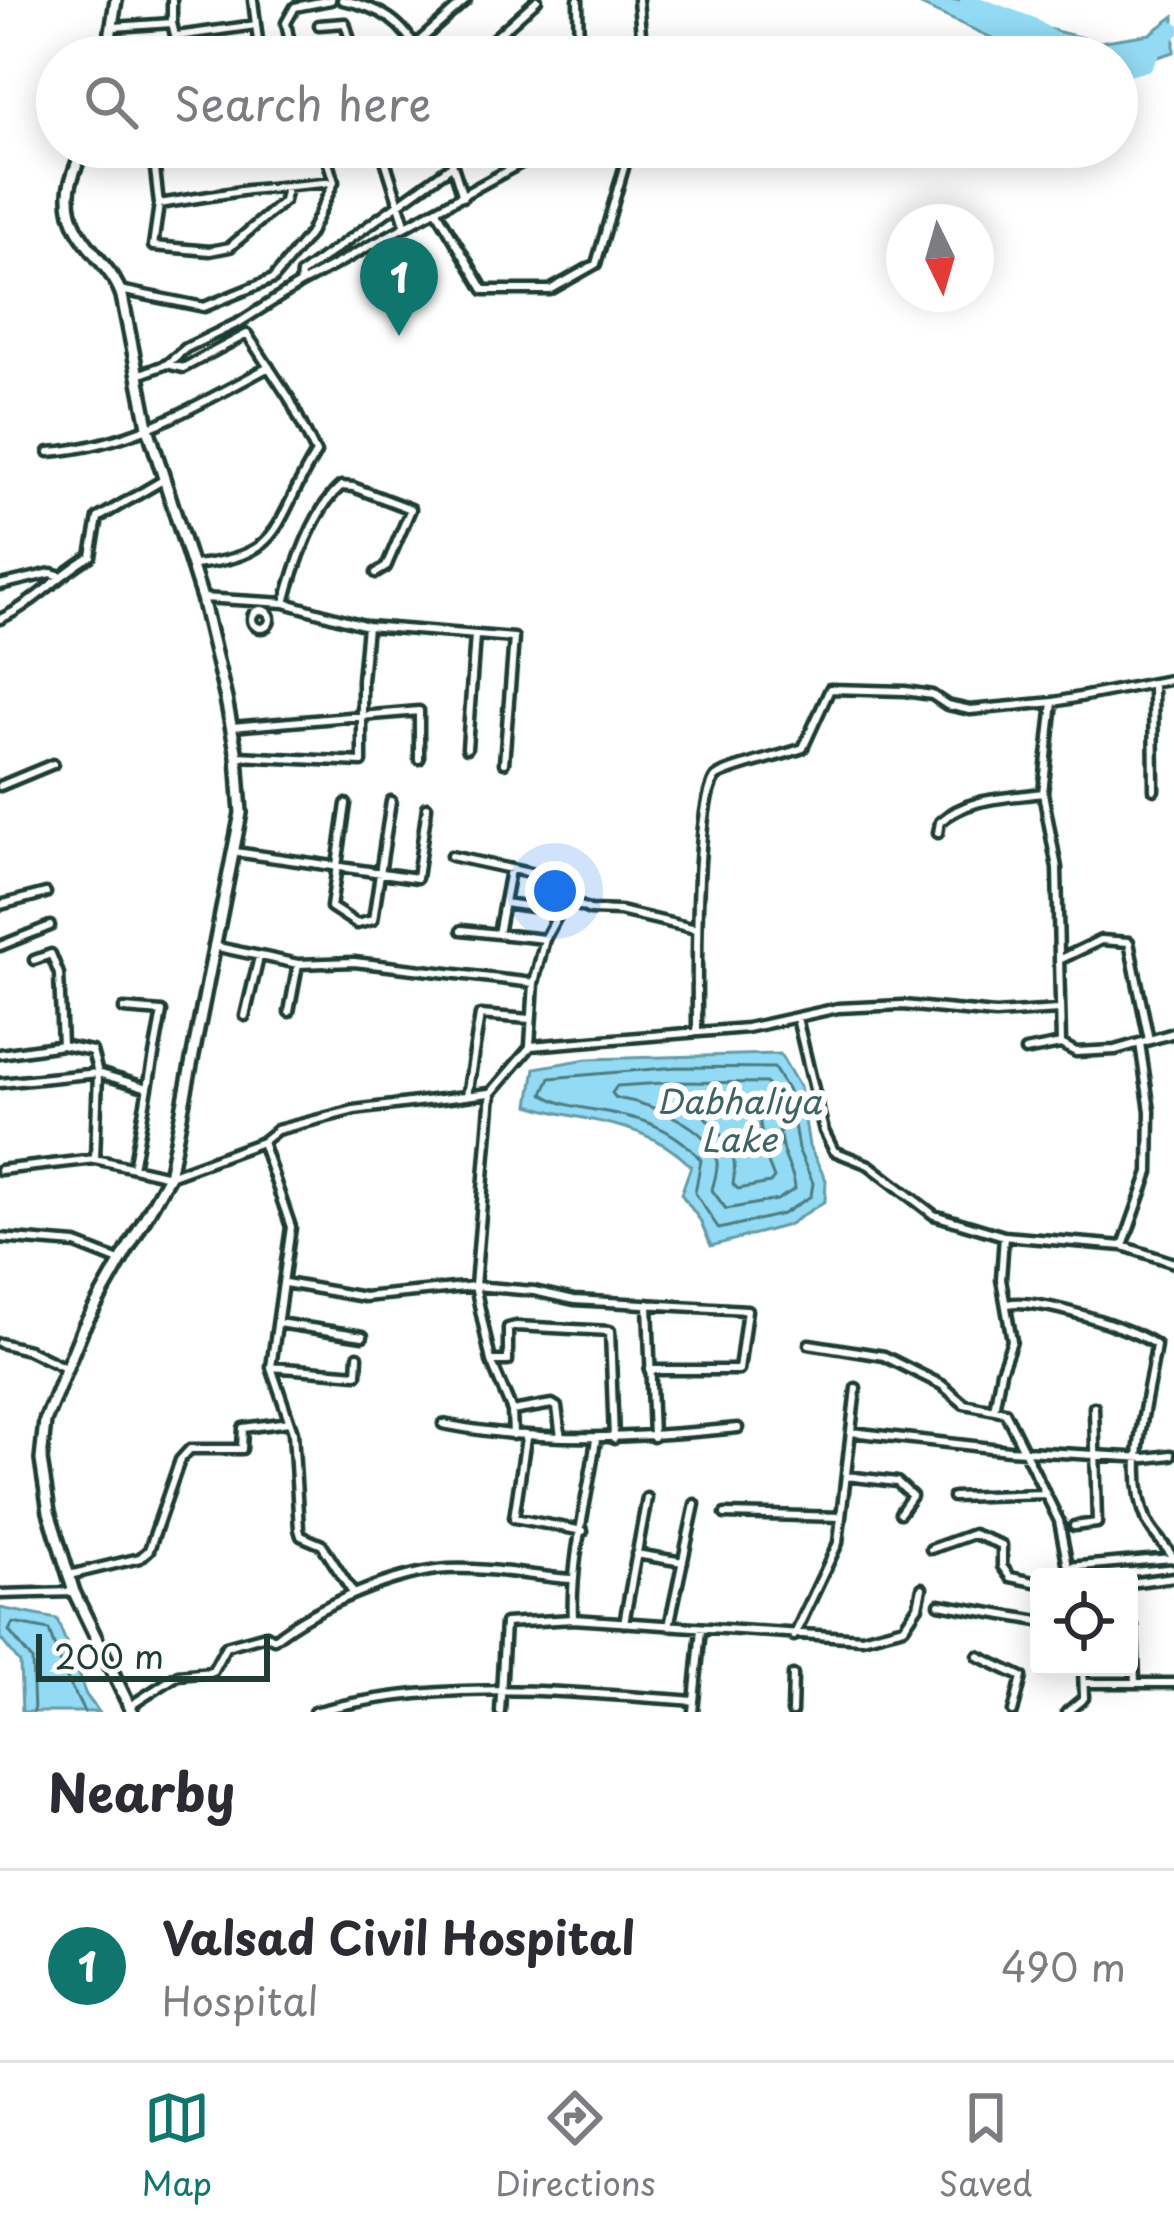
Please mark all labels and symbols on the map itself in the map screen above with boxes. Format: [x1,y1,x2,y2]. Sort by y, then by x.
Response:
north arrow [886,204,994,312]
pin: 1 [360,237,438,336]
your location [525,861,585,921]
water label: Dabhaliya Lake [657,1075,822,1163]
scale bar [36,1628,270,1681]

